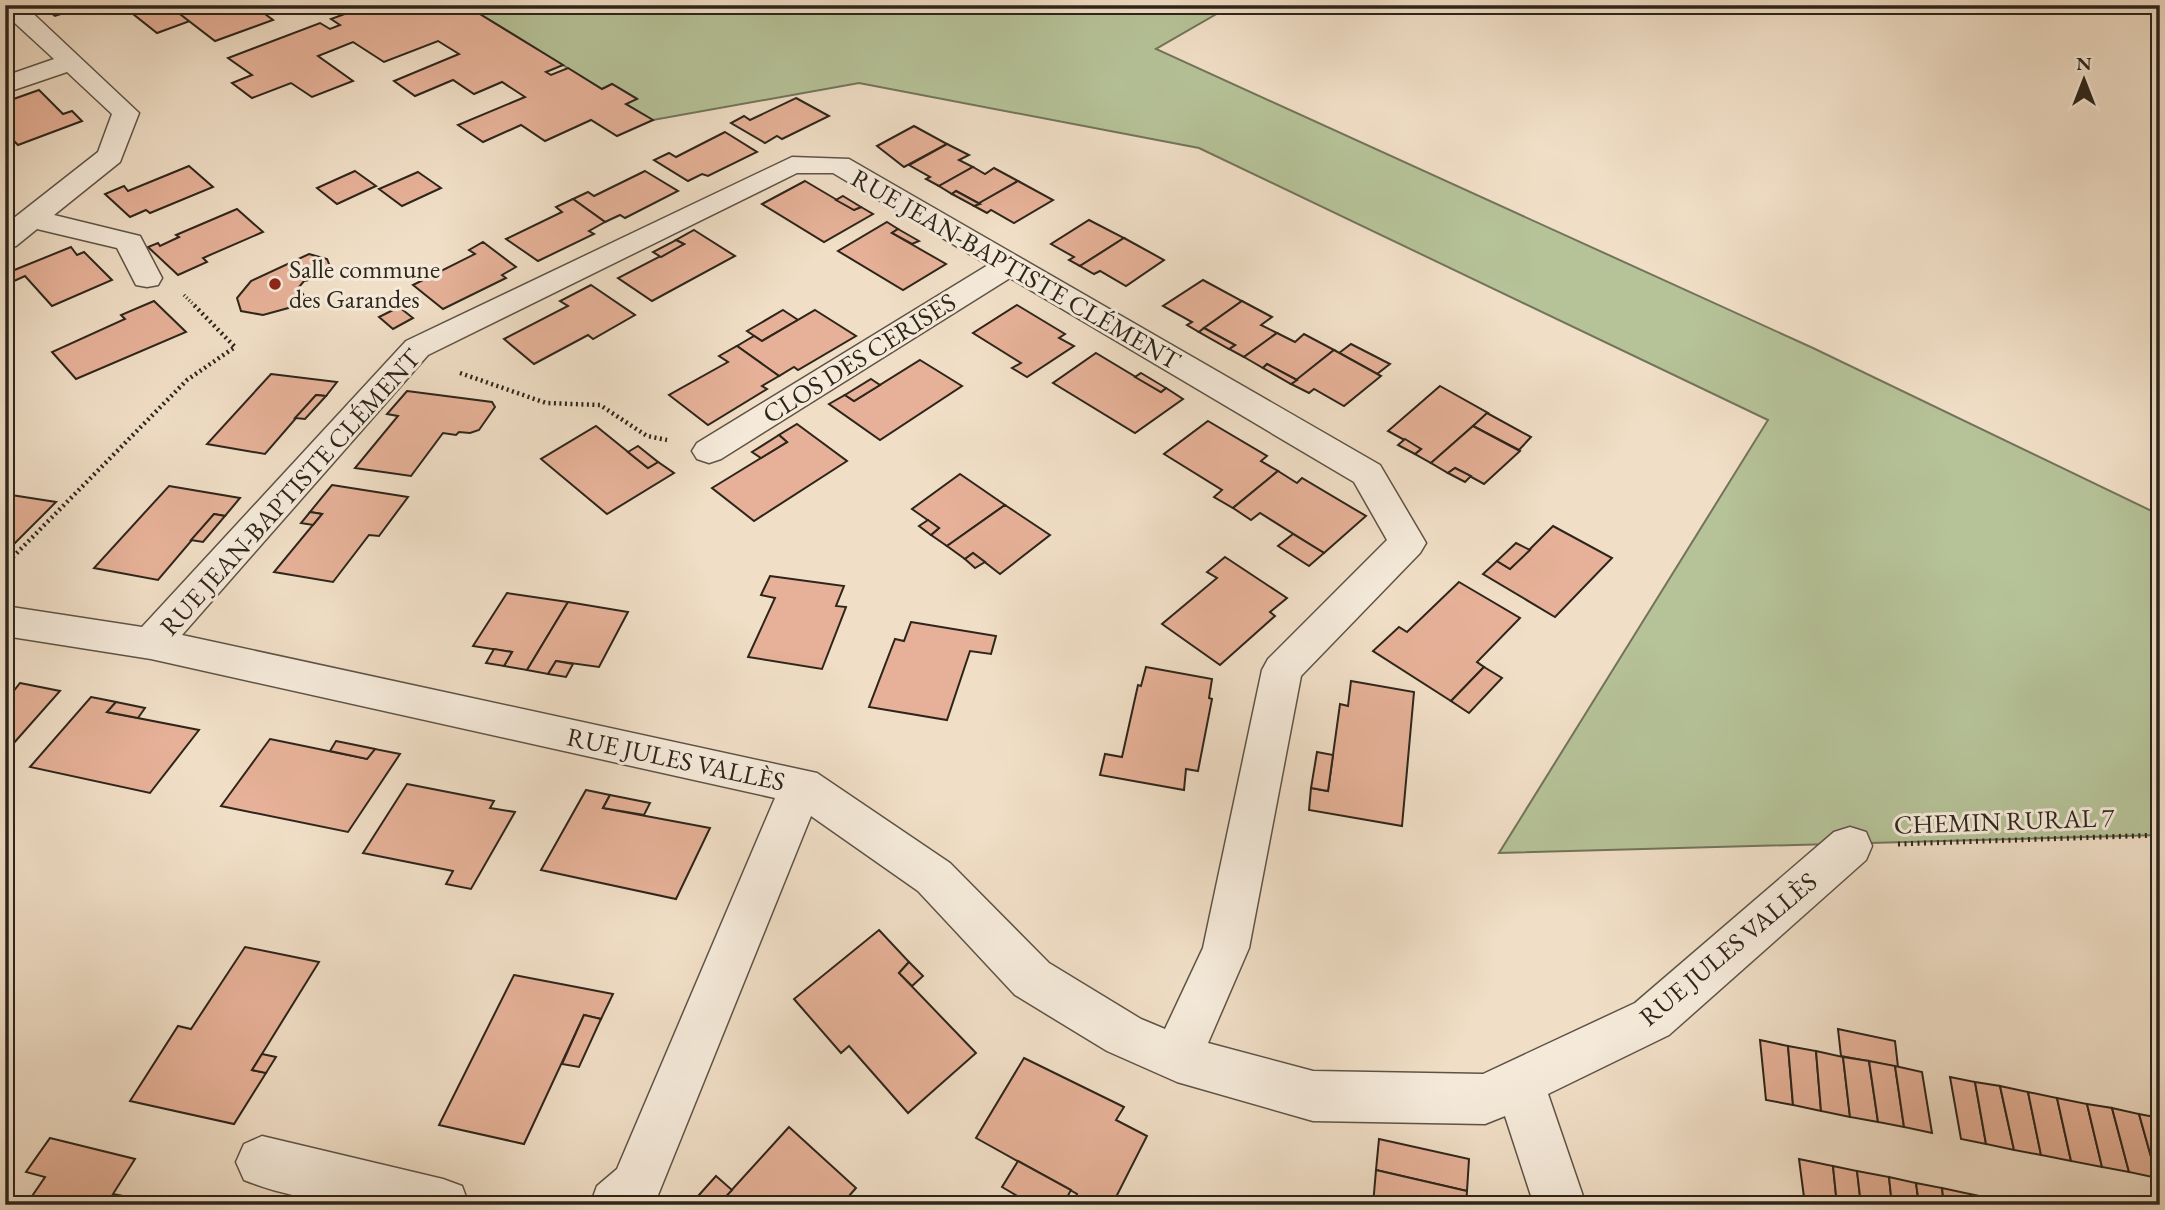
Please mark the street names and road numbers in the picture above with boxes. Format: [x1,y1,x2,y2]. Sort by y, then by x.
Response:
street label: RUE JEAN-BAPTISTE CLÉMENT [845,161,1187,378]
street label: CLOS DES CERISES [756,285,962,431]
street label: RUE JEAN-BAPTISTE CLÉMENT [152,341,428,643]
street label: RUE JULES VALLÈS [564,719,788,799]
street label: CHEMIN RURAL 7 [1893,800,2115,842]
street label: RUE JULES VALLÈS [1632,865,1824,1033]

